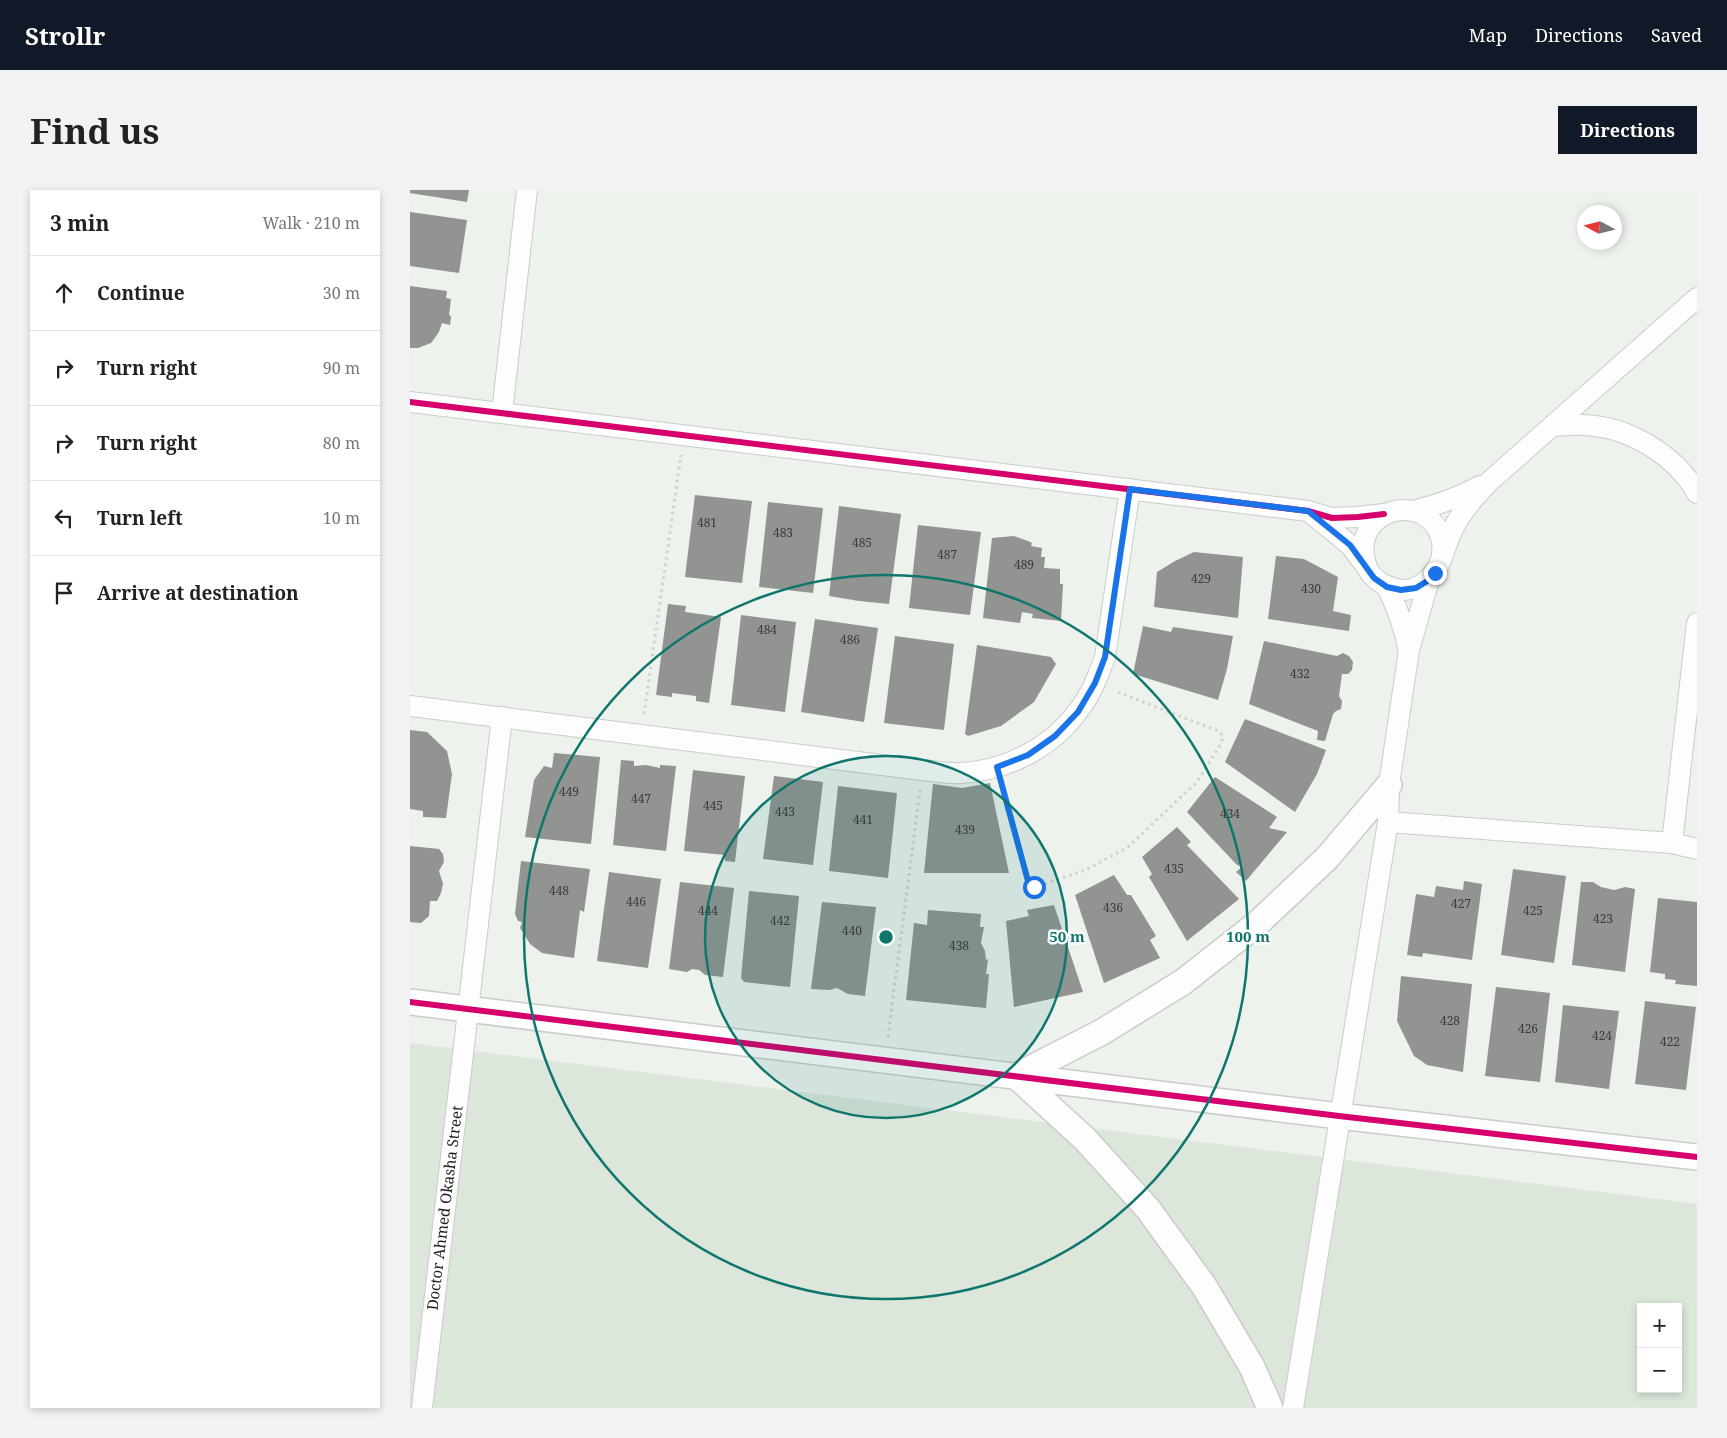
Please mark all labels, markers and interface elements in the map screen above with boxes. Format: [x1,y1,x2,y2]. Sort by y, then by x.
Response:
text: Strollr [25,19,105,52]
text: Map [1469,23,1507,47]
text: Directions [1535,23,1623,47]
text: Saved [1651,23,1702,47]
button: Directions [1558,106,1697,154]
text: Find us [30,107,159,154]
north arrow [1577,205,1622,250]
text: 3 min [50,209,109,237]
text: Walk · 210 m [263,212,360,234]
icon: ahead [50,279,78,307]
text: Continue [97,280,185,306]
text: 30 m [323,282,360,304]
icon: right [50,354,78,382]
text: Turn right [97,355,197,381]
text: 90 m [323,357,360,379]
icon: right [50,429,78,457]
text: Turn right [97,430,197,456]
text: 80 m [323,432,360,454]
icon: left [50,504,78,532]
text: Turn left [97,505,183,531]
text: 10 m [323,507,360,529]
house number: 481 [697,514,717,531]
house number: 483 [773,524,793,541]
house number: 485 [852,534,872,551]
house number: 487 [937,546,957,563]
house number: 489 [1014,556,1034,573]
route end [1424,562,1447,585]
house number: 429 [1191,570,1211,587]
icon: arrive [50,579,78,607]
text: Arrive at destination [97,580,299,606]
house number: 430 [1301,580,1321,597]
house number: 484 [757,621,777,638]
house number: 486 [840,631,860,648]
house number: 432 [1290,665,1310,682]
house number: 449 [559,783,579,800]
house number: 447 [631,790,651,807]
house number: 445 [703,797,723,814]
house number: 443 [775,803,795,820]
house number: 434 [1220,805,1240,822]
house number: 441 [853,811,873,828]
house number: 439 [955,821,975,838]
house number: 435 [1164,860,1184,877]
route start [1023,876,1046,899]
house number: 448 [549,882,569,899]
house number: 446 [626,893,646,910]
house number: 427 [1451,895,1471,912]
house number: 436 [1103,899,1123,916]
house number: 444 [698,902,718,919]
house number: 425 [1523,902,1543,919]
house number: 423 [1593,910,1613,927]
house number: 442 [770,912,790,929]
house number: 440 [842,922,862,939]
text: 50 m [1049,926,1085,946]
text: 100 m [1226,926,1270,946]
centre of rings [877,928,895,946]
house number: 438 [949,937,969,954]
house number: 428 [1440,1012,1460,1029]
house number: 426 [1518,1020,1538,1037]
house number: 424 [1592,1027,1612,1044]
house number: 422 [1660,1033,1680,1050]
street label: Doctor Ahmed Okasha Street [422,1104,466,1311]
map controls [1637,1303,1682,1393]
button: + [1637,1303,1682,1348]
button: − [1637,1348,1682,1393]

